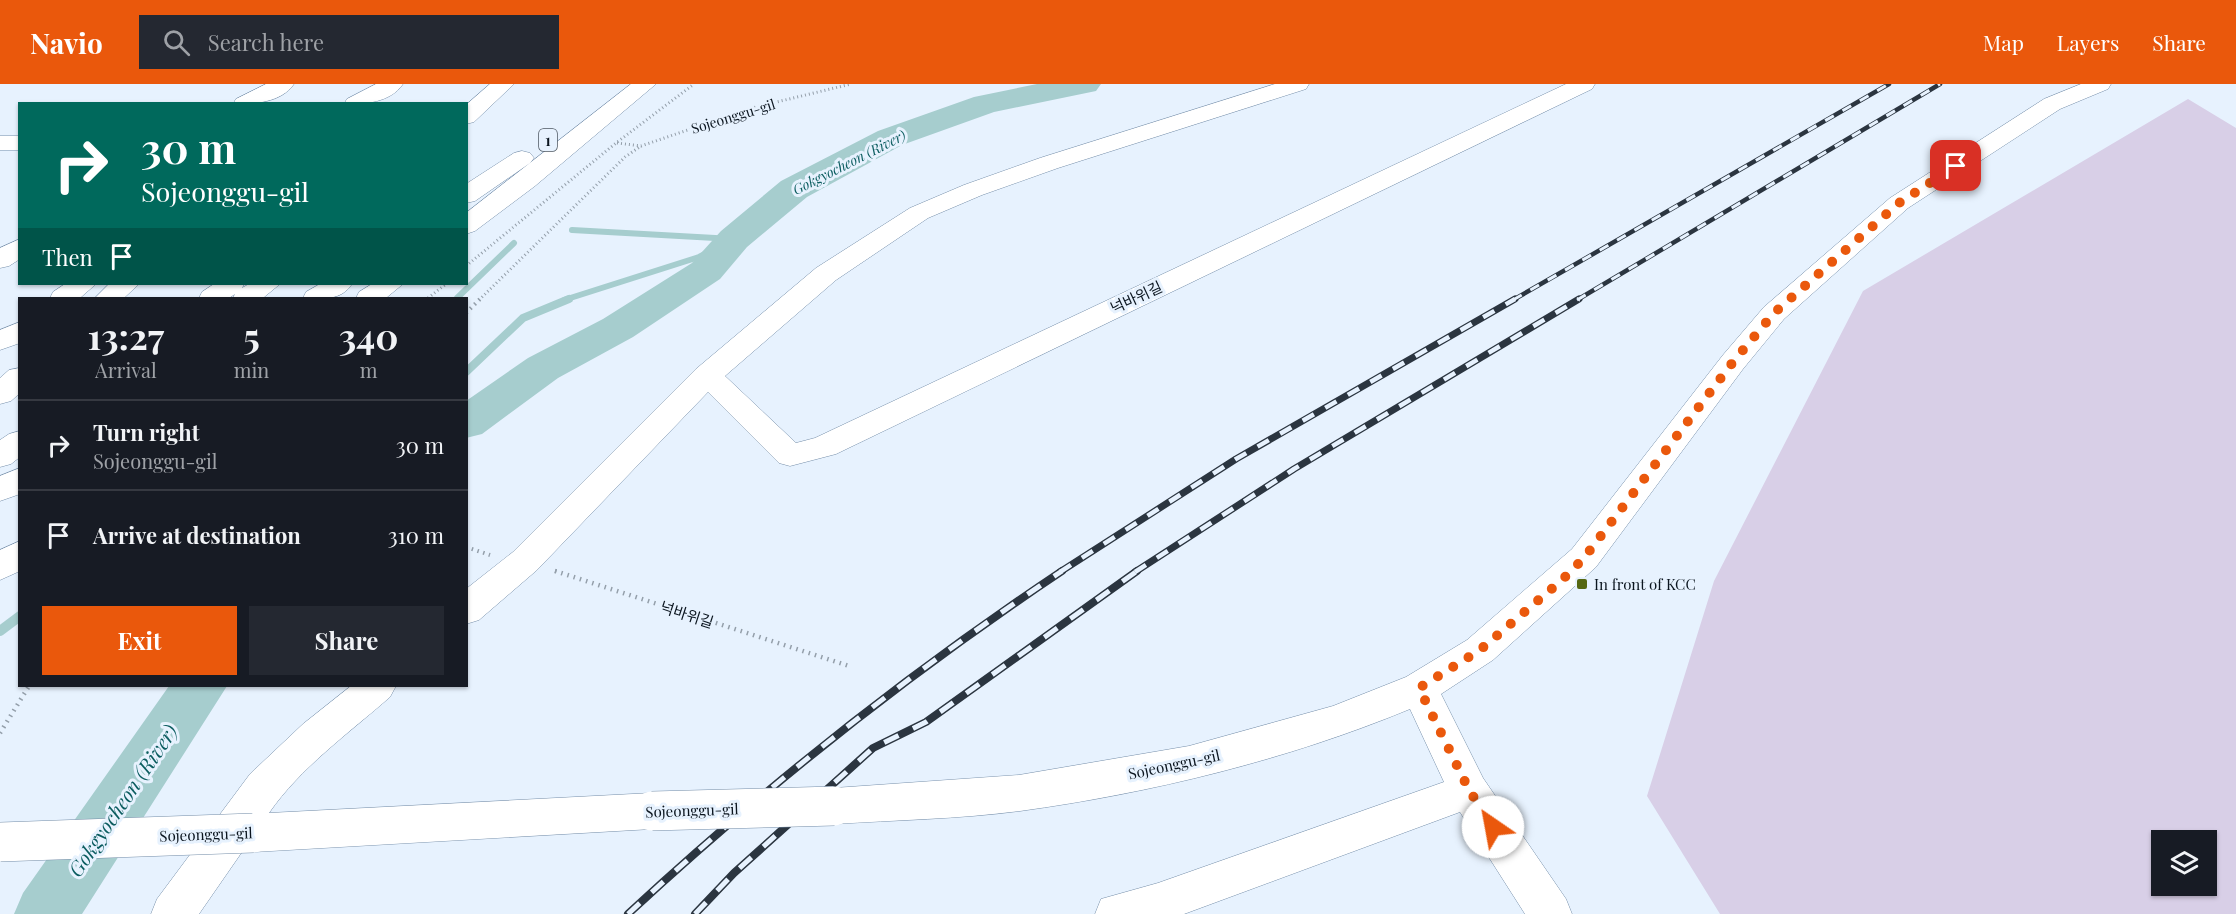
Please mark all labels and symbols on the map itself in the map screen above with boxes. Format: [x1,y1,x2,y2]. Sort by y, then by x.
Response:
street label: Sojeonggu-gil [689,94,777,138]
water label: Gokgyocheon (River) [789,125,909,199]
road number: 1 [539,129,557,151]
pin [1930,140,1981,191]
street label: 넉바위길 [1107,276,1165,318]
place label: In front of KCC [1594,574,1696,594]
marker: In front of KCC [1575,577,1589,591]
street label: 넉바위길 [658,596,716,632]
water label: Gokgyocheon (River) [61,719,183,881]
street label: Sojeonggu-gil [1126,745,1222,783]
position arrow [1461,795,1525,859]
street label: Sojeonggu-gil [645,798,739,822]
street label: Sojeonggu-gil [159,822,253,846]

